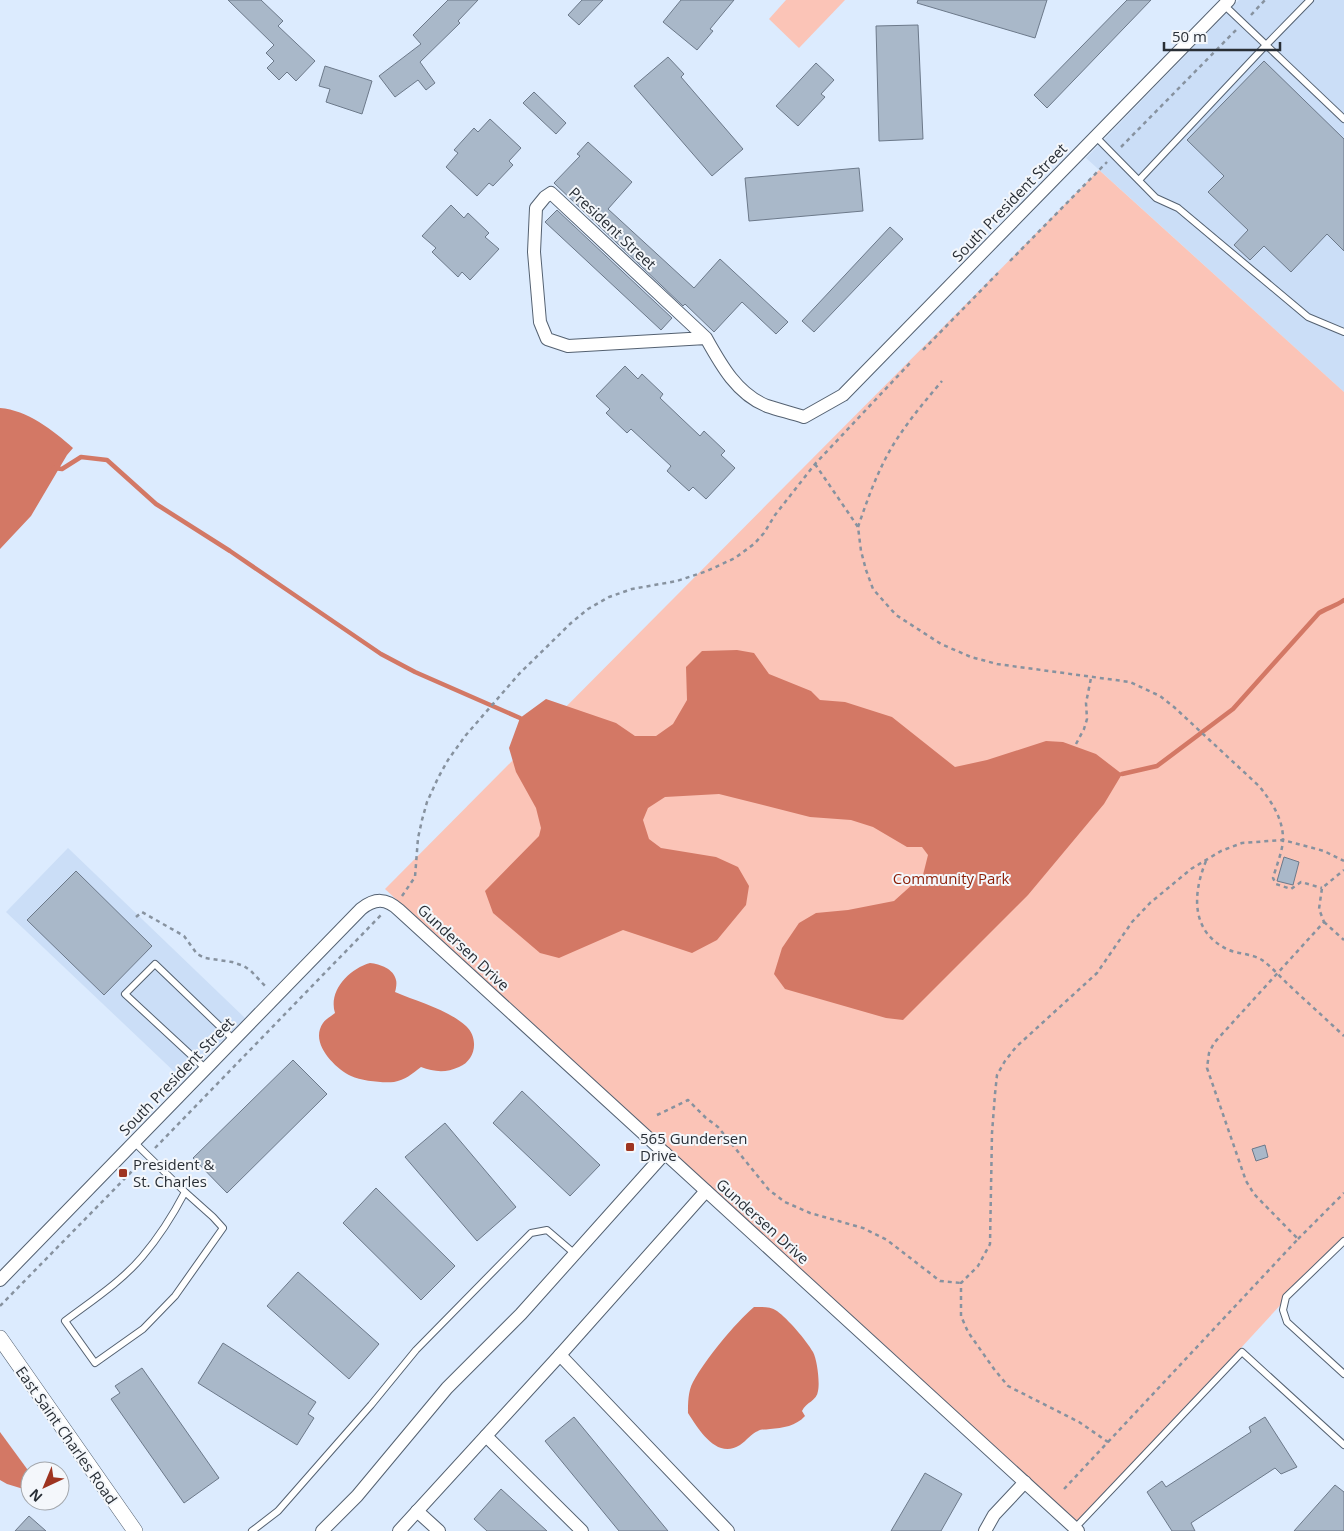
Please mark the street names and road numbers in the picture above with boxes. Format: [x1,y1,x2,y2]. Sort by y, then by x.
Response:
street label: South President Street [947,138,1071,266]
street label: President Street [565,182,661,274]
street label: Gundersen Drive [414,899,514,995]
street label: South President Street [114,1012,238,1140]
street label: Gundersen Drive [712,1174,814,1268]
street label: East Saint Charles Road [12,1362,122,1508]

